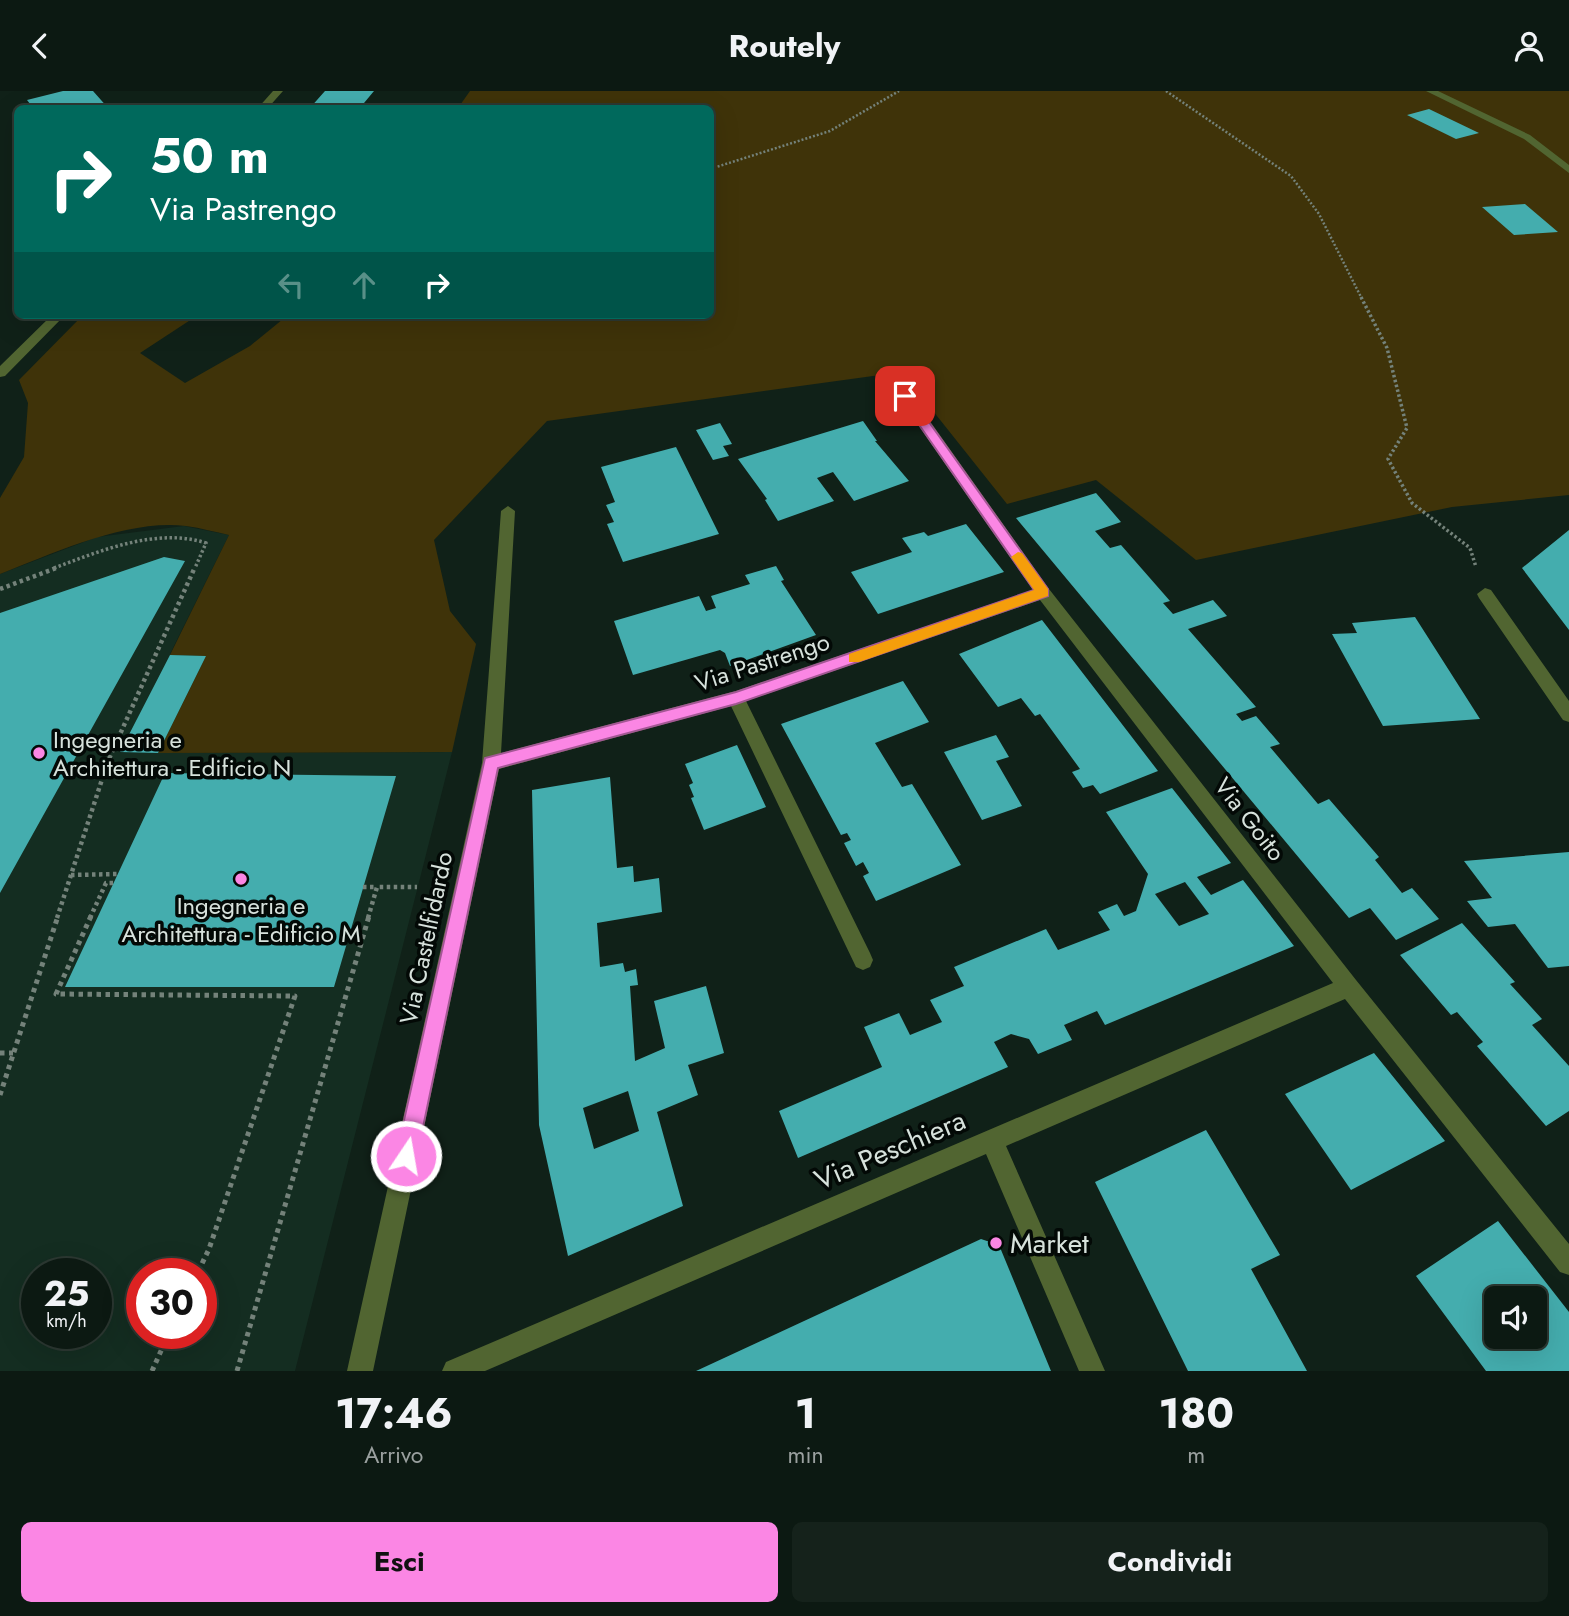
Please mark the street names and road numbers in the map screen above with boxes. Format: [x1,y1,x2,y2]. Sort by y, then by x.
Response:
street label: Via Pastrengo [690,624,834,700]
street label: Via Goito [1206,770,1294,868]
street label: Via Castelfidardo [391,849,461,1027]
street label: Via Peschiera [808,1100,972,1200]

